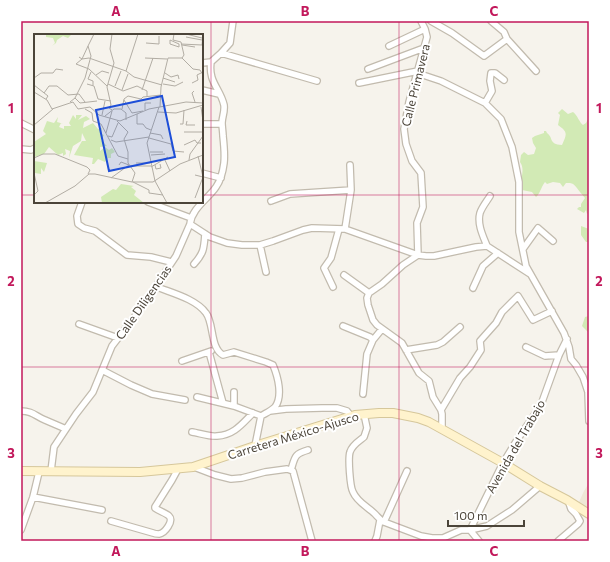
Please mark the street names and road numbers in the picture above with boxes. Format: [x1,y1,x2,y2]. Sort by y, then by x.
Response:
street label: Calle Primavera [398,42,432,128]
street label: Calle Diligencias [112,262,174,342]
street label: Avenida del Trabajo [483,397,547,495]
street label: Carretera México-Ajusco [226,408,360,462]

